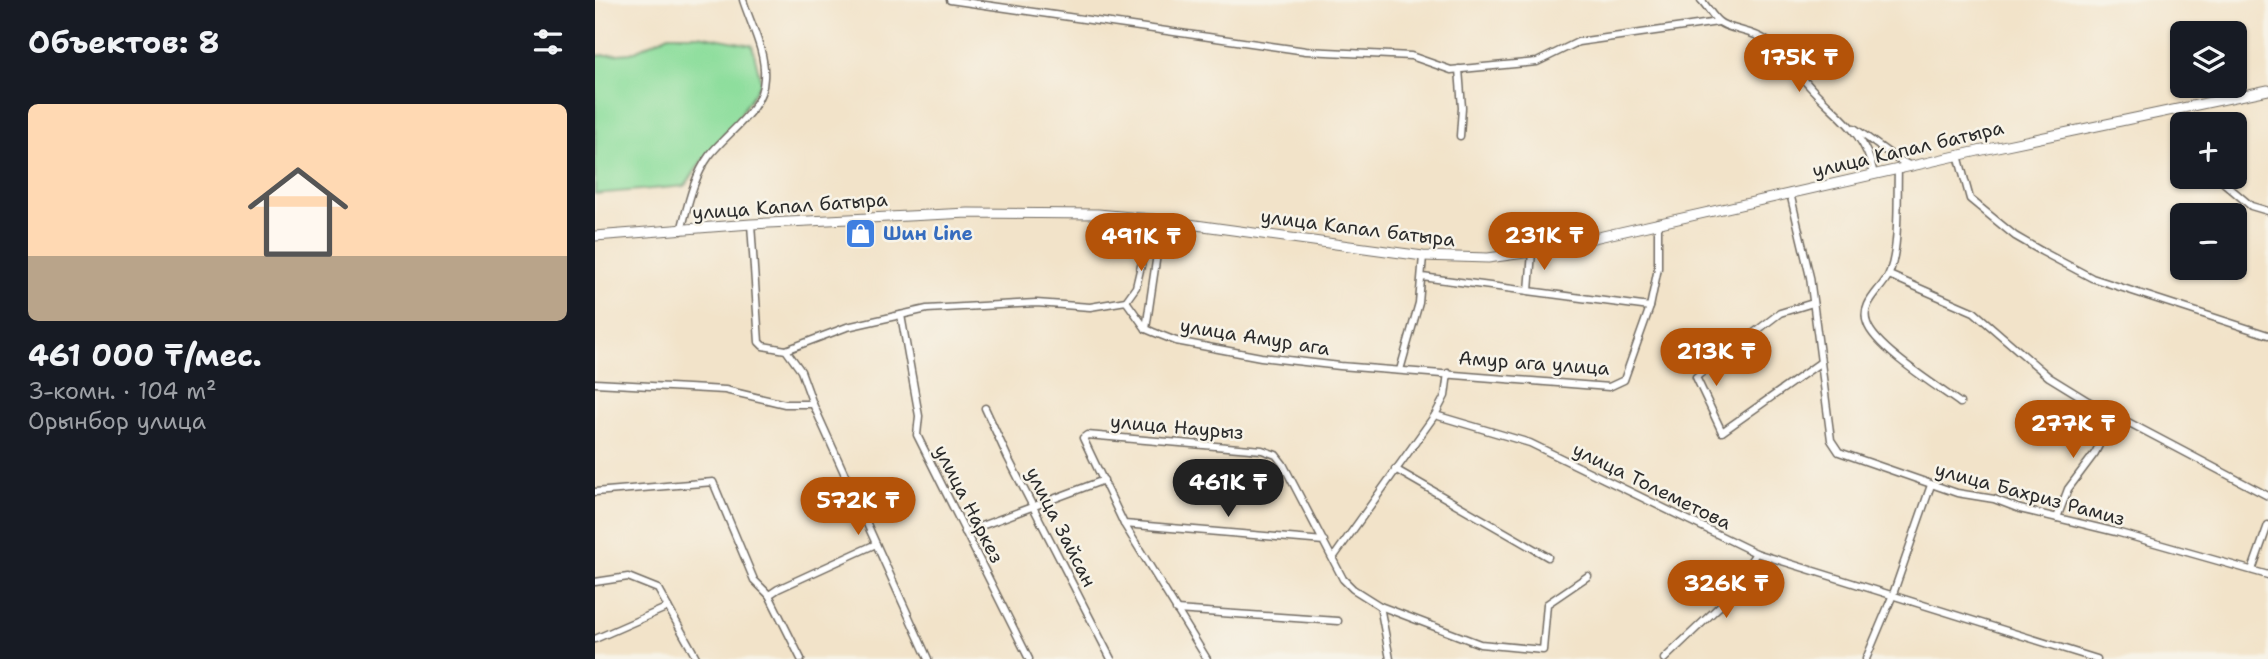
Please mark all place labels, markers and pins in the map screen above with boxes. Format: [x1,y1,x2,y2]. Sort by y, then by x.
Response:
pin: 175K ₸ [1742,34,1856,94]
pin: 231K ₸ [1487,212,1601,272]
pin: 491K ₸ [1084,214,1198,273]
shop icon: Шин Line [843,216,877,250]
place label: Шин Line [883,221,973,246]
pin: 213K ₸ [1659,328,1773,388]
pin: 277K ₸ [2016,400,2130,460]
pin: 461K ₸ [1171,460,1285,519]
pin: 572K ₸ [801,477,915,537]
pin: 326K ₸ [1669,560,1783,620]

